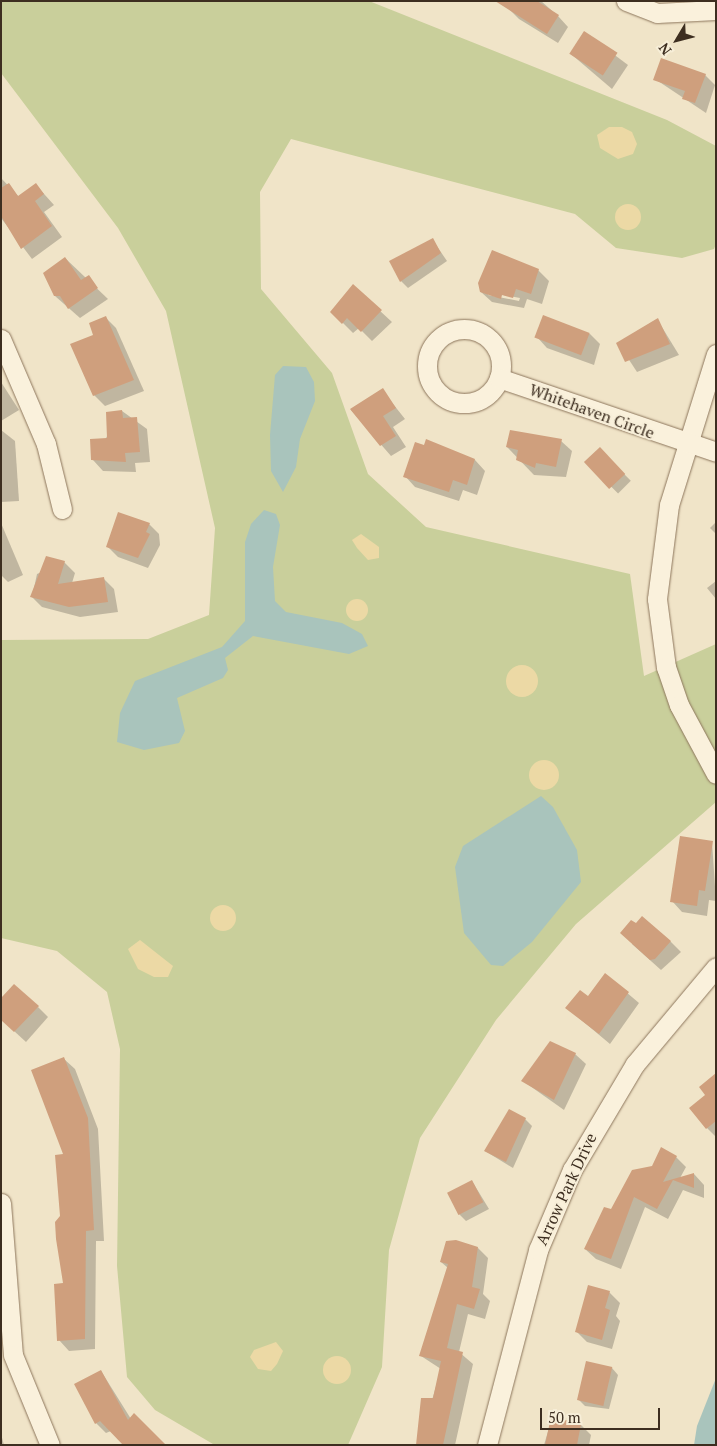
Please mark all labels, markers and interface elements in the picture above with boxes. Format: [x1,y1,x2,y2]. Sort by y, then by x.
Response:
north arrow [652,15,702,65]
text: N [654,39,675,59]
street label: Whitehaven Circle [527,379,657,443]
street label: Arrow Park Drive [532,1130,600,1248]
scale bar [542,1398,662,1430]
text: 50 m [548,1407,581,1427]

